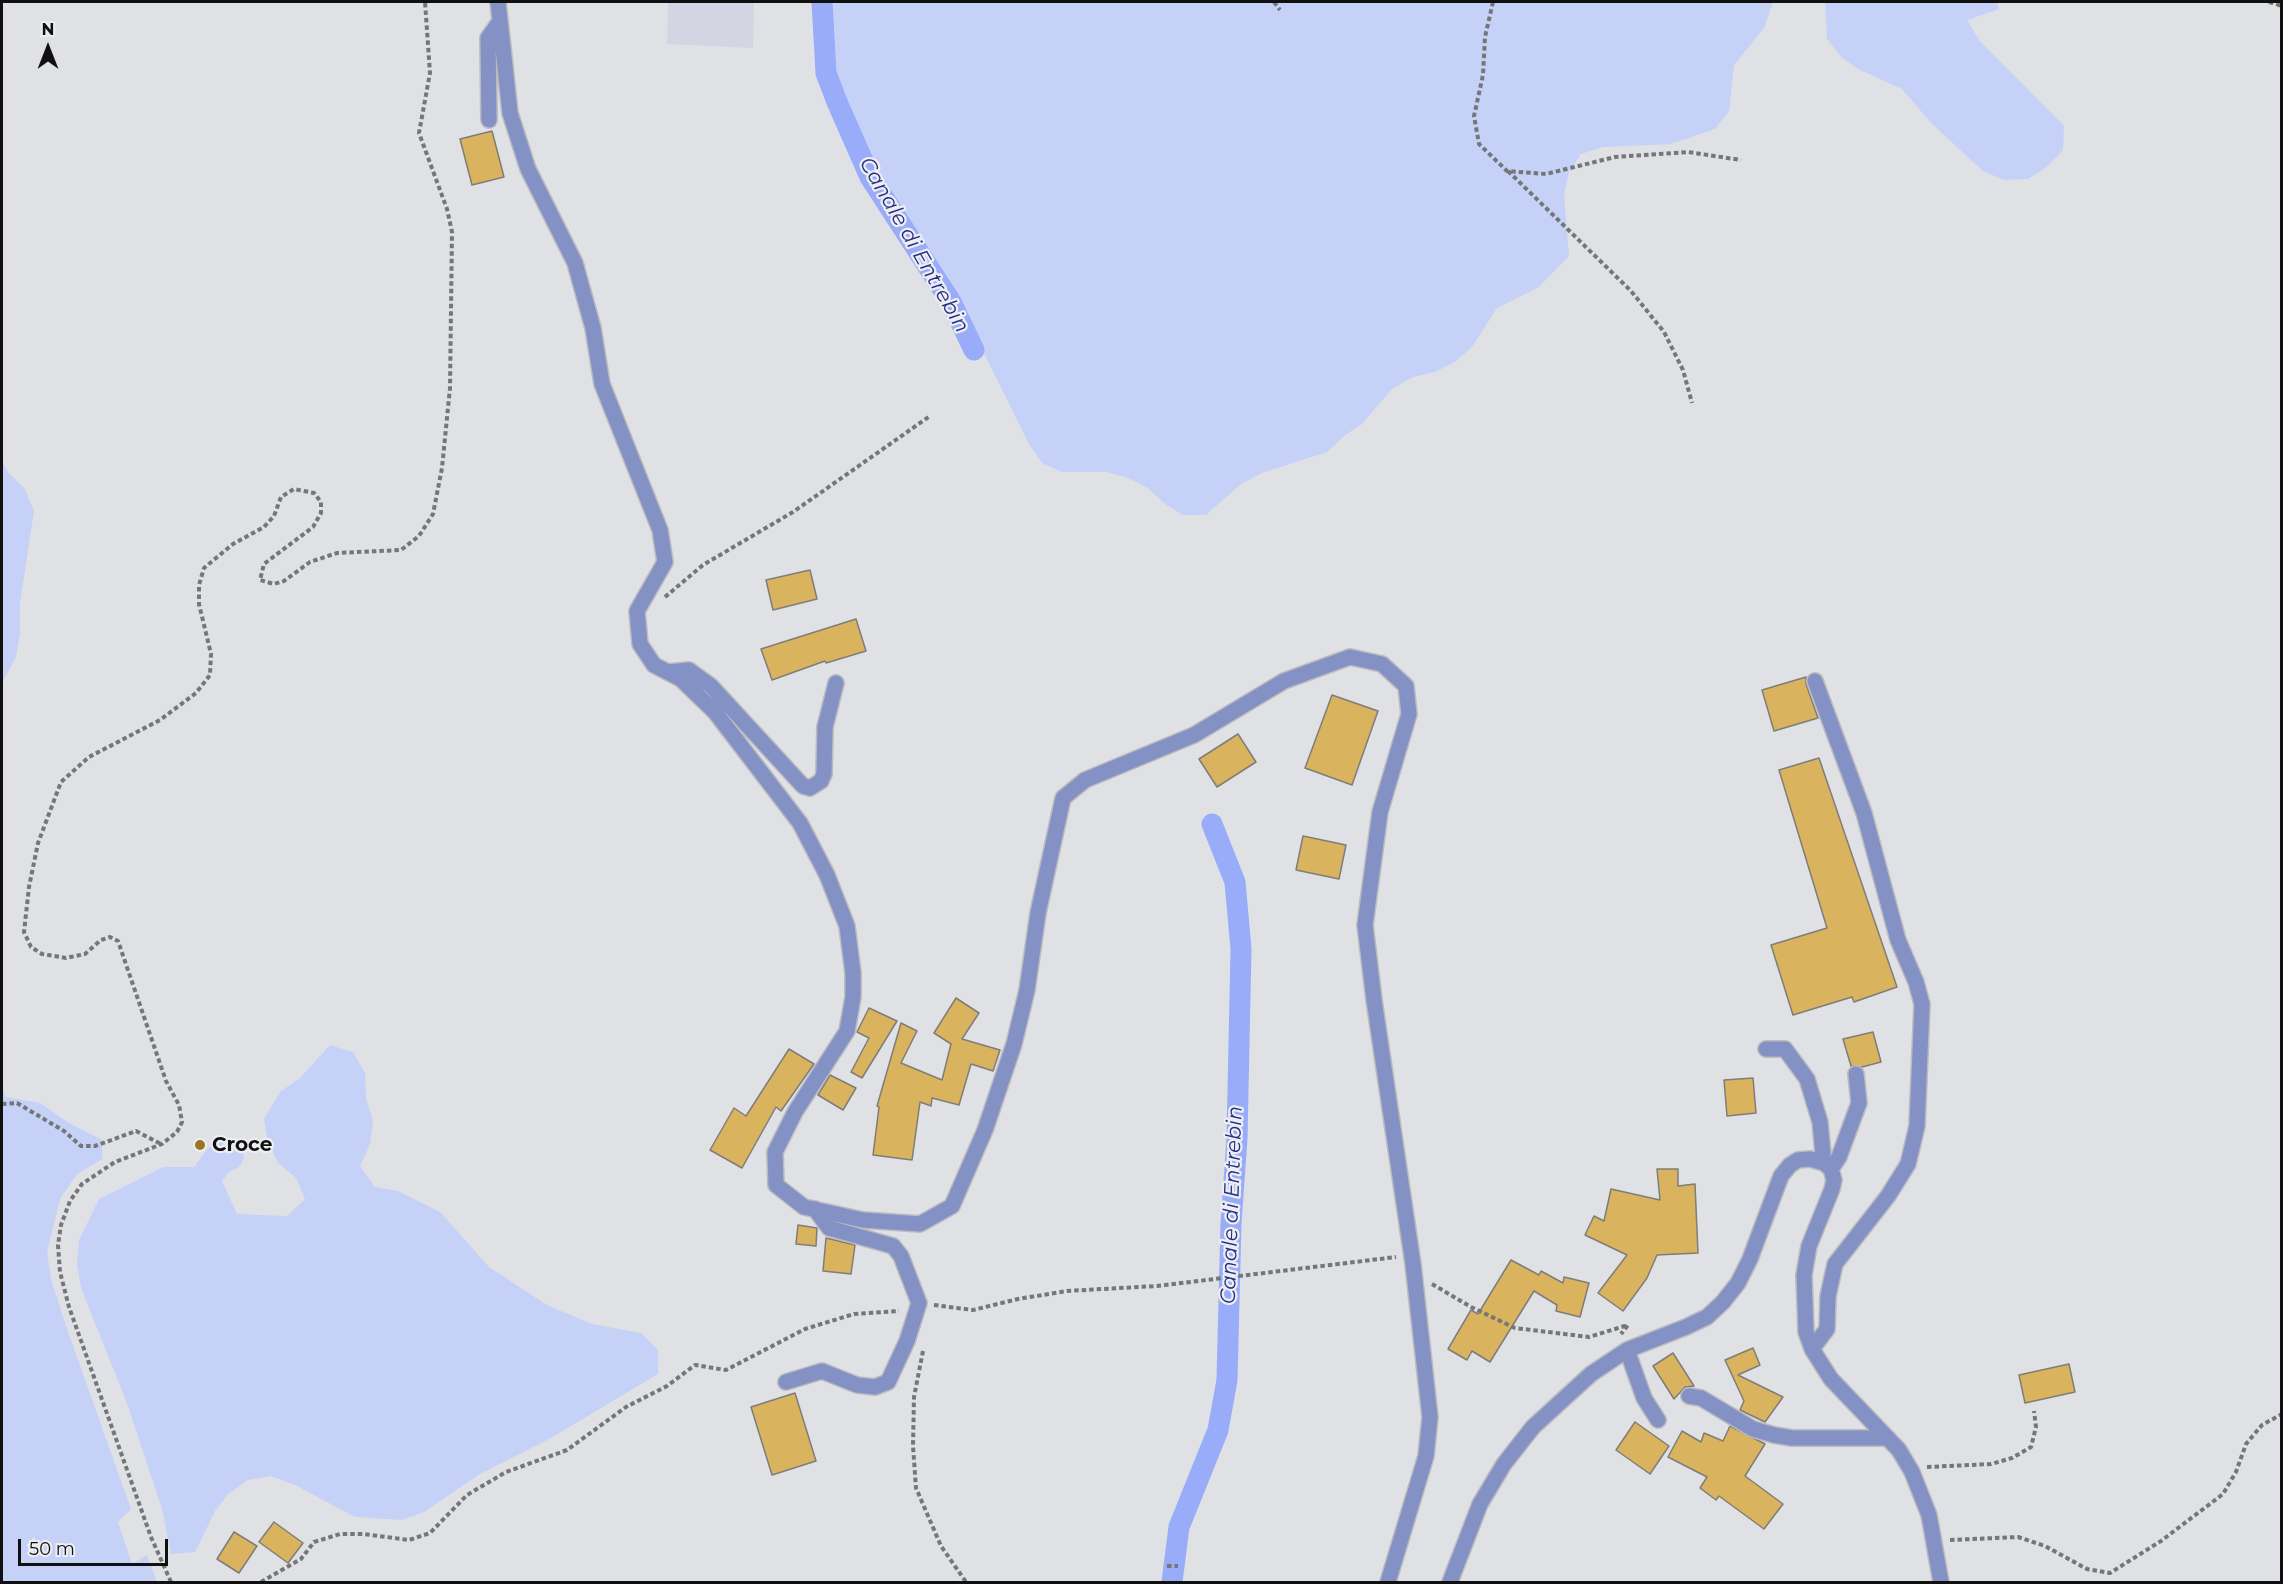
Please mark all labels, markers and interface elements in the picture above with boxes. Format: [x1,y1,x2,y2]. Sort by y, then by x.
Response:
north arrow [18,18,78,78]
text: N [42,20,54,39]
water label: Canale di Entrebin [854,153,974,337]
water label: Canale di Entrebin [1216,1106,1248,1304]
place label: Croce [212,1133,272,1157]
marker: Croce [193,1138,207,1152]
scale bar [21,1527,171,1565]
text: 50 m [29,1538,75,1560]

